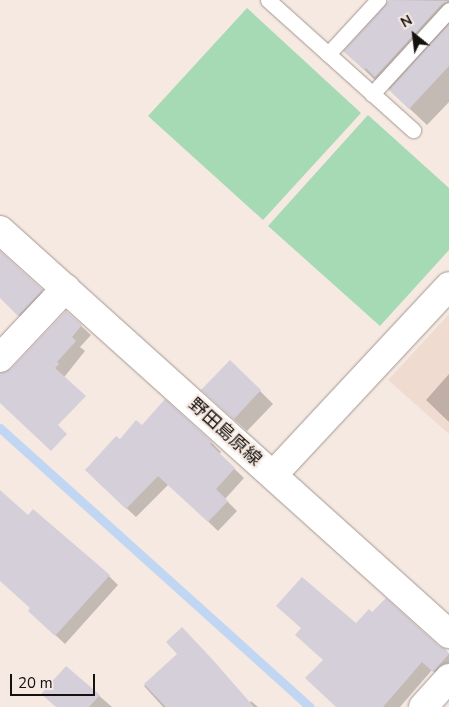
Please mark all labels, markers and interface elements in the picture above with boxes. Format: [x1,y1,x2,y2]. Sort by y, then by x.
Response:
north arrow [389,10,439,60]
text: N [397,11,416,32]
street label: 野田島原線 [184,394,266,470]
scale bar [12,664,98,696]
text: 20 m [18,673,53,693]

